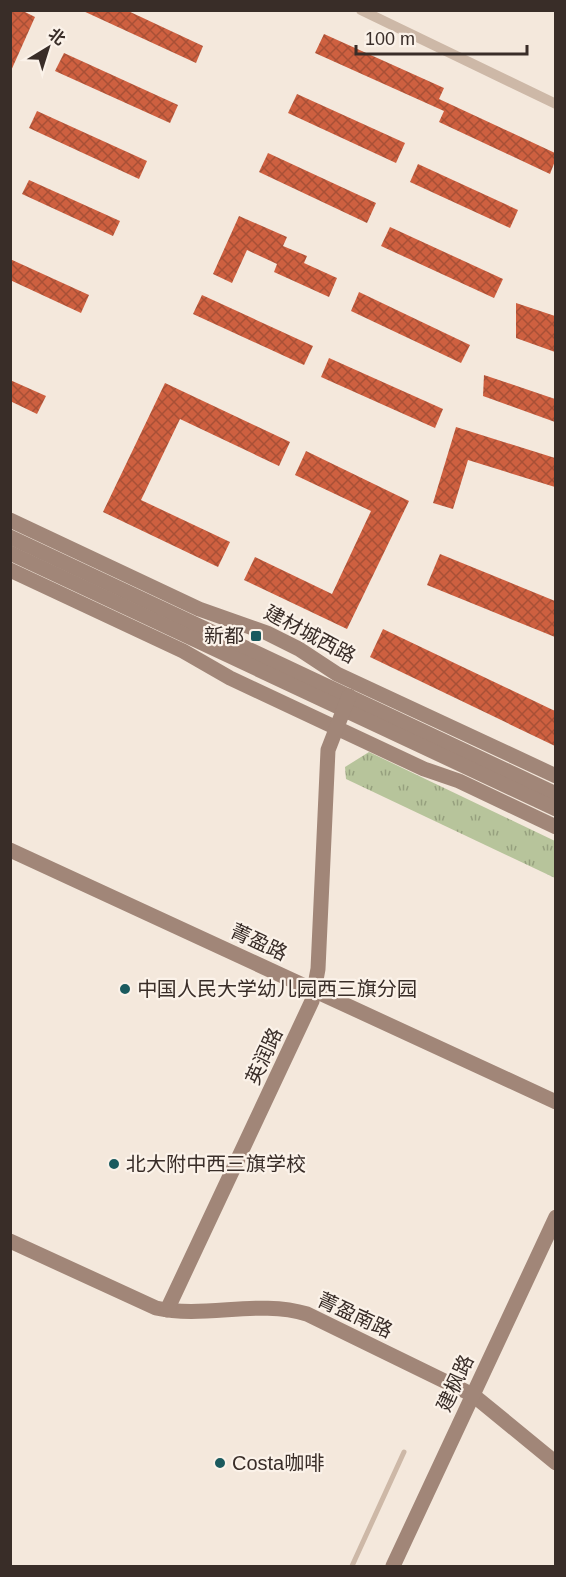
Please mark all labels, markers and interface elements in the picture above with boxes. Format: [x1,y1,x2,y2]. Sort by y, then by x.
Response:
north arrow [18,18,78,78]
scale bar [356,18,527,56]
text: 北 [45,25,68,48]
text: 100 m [365,29,415,49]
street label: 建材城西路 [261,601,359,667]
place label: 新都 [204,625,244,647]
marker: 新都 [249,629,263,643]
street label: 菁盈路 [227,919,291,965]
place label: 中国人民大学幼儿园西三旗分园 [137,978,417,1000]
marker: 中国人民大学幼儿园西三旗分园 [118,982,132,996]
street label: 英润路 [241,1024,287,1088]
place label: 北大附中西三旗学校 [126,1153,306,1175]
marker: 北大附中西三旗学校 [107,1157,121,1171]
street label: 菁盈南路 [314,1288,396,1342]
street label: 建枫路 [432,1351,478,1415]
place label: Costa咖啡 [232,1452,324,1474]
marker: Costa咖啡 [213,1456,227,1470]

